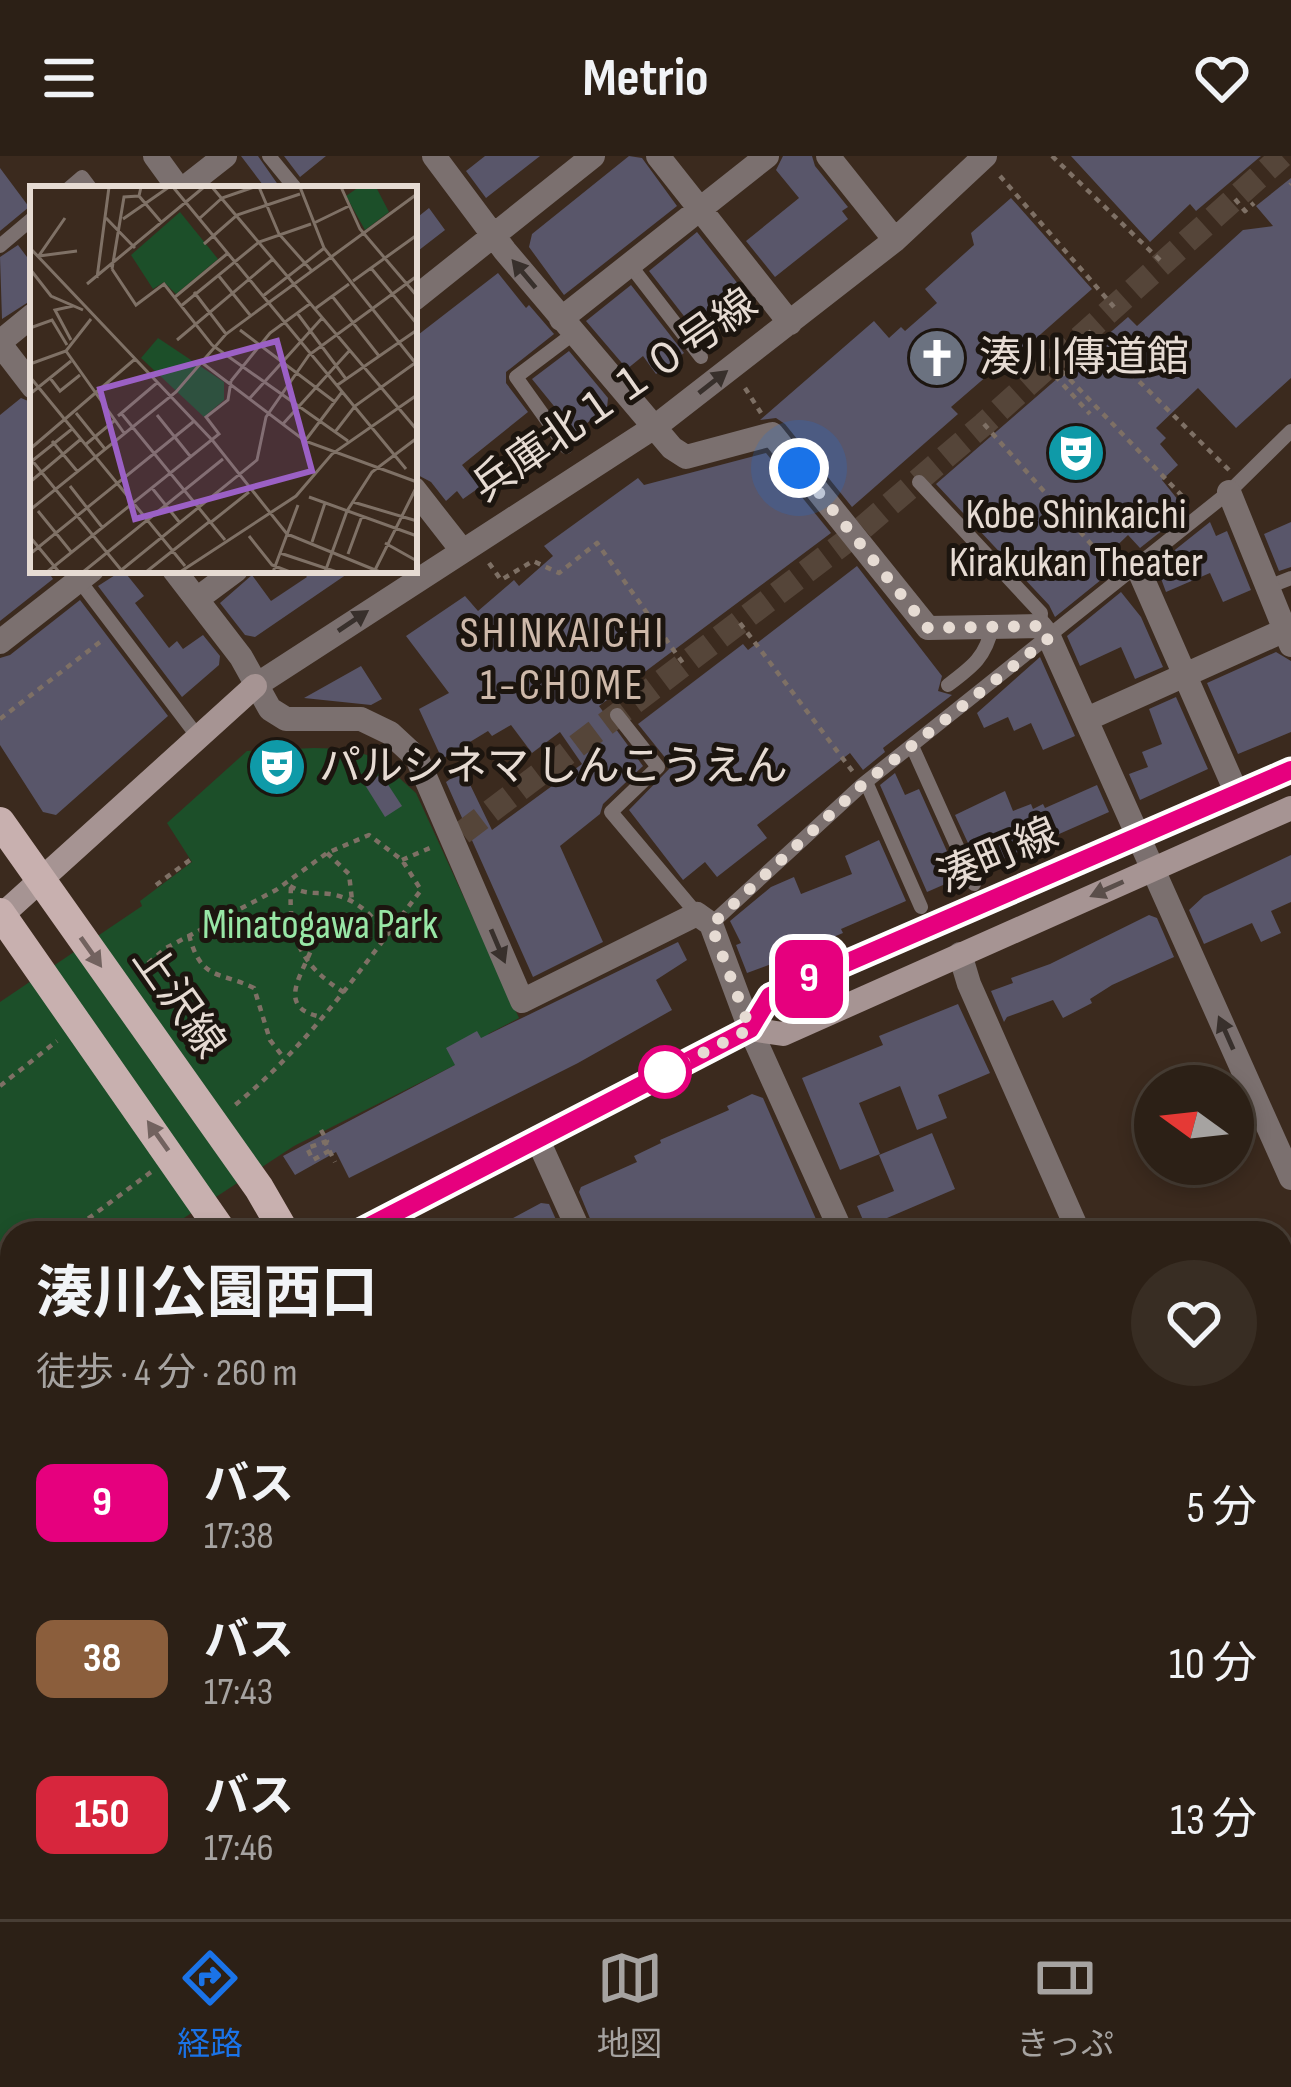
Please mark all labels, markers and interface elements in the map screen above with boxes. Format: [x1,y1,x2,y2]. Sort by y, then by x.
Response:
icon: menu [36,45,102,111]
icon: heart [1189,45,1255,111]
text: Metrio [582,46,709,111]
inset map [30,186,417,573]
one-way arrow [512,259,538,290]
street label: 兵庫北１１０号線 [463,279,767,513]
church icon: 湊川傳道館 [906,327,968,389]
place label: 湊川傳道館 [979,333,1189,384]
one-way arrow [697,370,728,395]
theatre icon: Kobe Shinkaichi Kirakukan Theater [1045,422,1107,484]
your location [769,438,829,498]
place label: Kobe Shinkaichi Kirakukan Theater [949,490,1203,589]
district label: SHINKAICHI 1-CHOME [460,606,666,713]
one-way arrow [336,610,369,632]
theatre icon: パルシネマ しんこうえん [246,736,308,798]
place label: パルシネマ しんこうえん [319,742,788,793]
street label: 湊町線 [930,808,1066,904]
one-way arrow [1089,879,1124,899]
park label: Minatogawa Park [202,900,438,951]
one-way arrow [489,928,509,963]
one-way arrow [79,936,103,968]
street label: 上沢線 [121,936,235,1068]
line badge: 9 [770,940,848,1018]
text: 9 [799,953,819,1004]
one-way arrow [1216,1015,1236,1050]
unlabelled marker [640,1047,690,1097]
north arrow [1134,1065,1254,1185]
map controls [1134,1065,1254,1185]
one-way arrow [147,1120,170,1152]
button: heart [1131,1260,1257,1386]
text: 湊川公園西口 [36,1261,378,1329]
text: 徒歩 · 4 分 · 260 m [36,1350,298,1397]
text: バス [204,1458,294,1513]
text: 9 [92,1477,112,1528]
text: 5 分 [1187,1481,1257,1536]
text: 17:38 [204,1513,274,1560]
text: バス [204,1614,294,1669]
text: 38 [83,1633,121,1684]
text: 10 分 [1169,1637,1257,1692]
text: 17:43 [204,1669,273,1716]
text: バス [204,1770,294,1825]
text: 150 [75,1789,129,1840]
text: 13 分 [1170,1793,1257,1848]
text: 17:46 [204,1825,274,1872]
tab: 経路 [177,1945,243,2065]
tab: 地図 [597,1945,663,2065]
tab: きっぷ [1016,1945,1114,2065]

